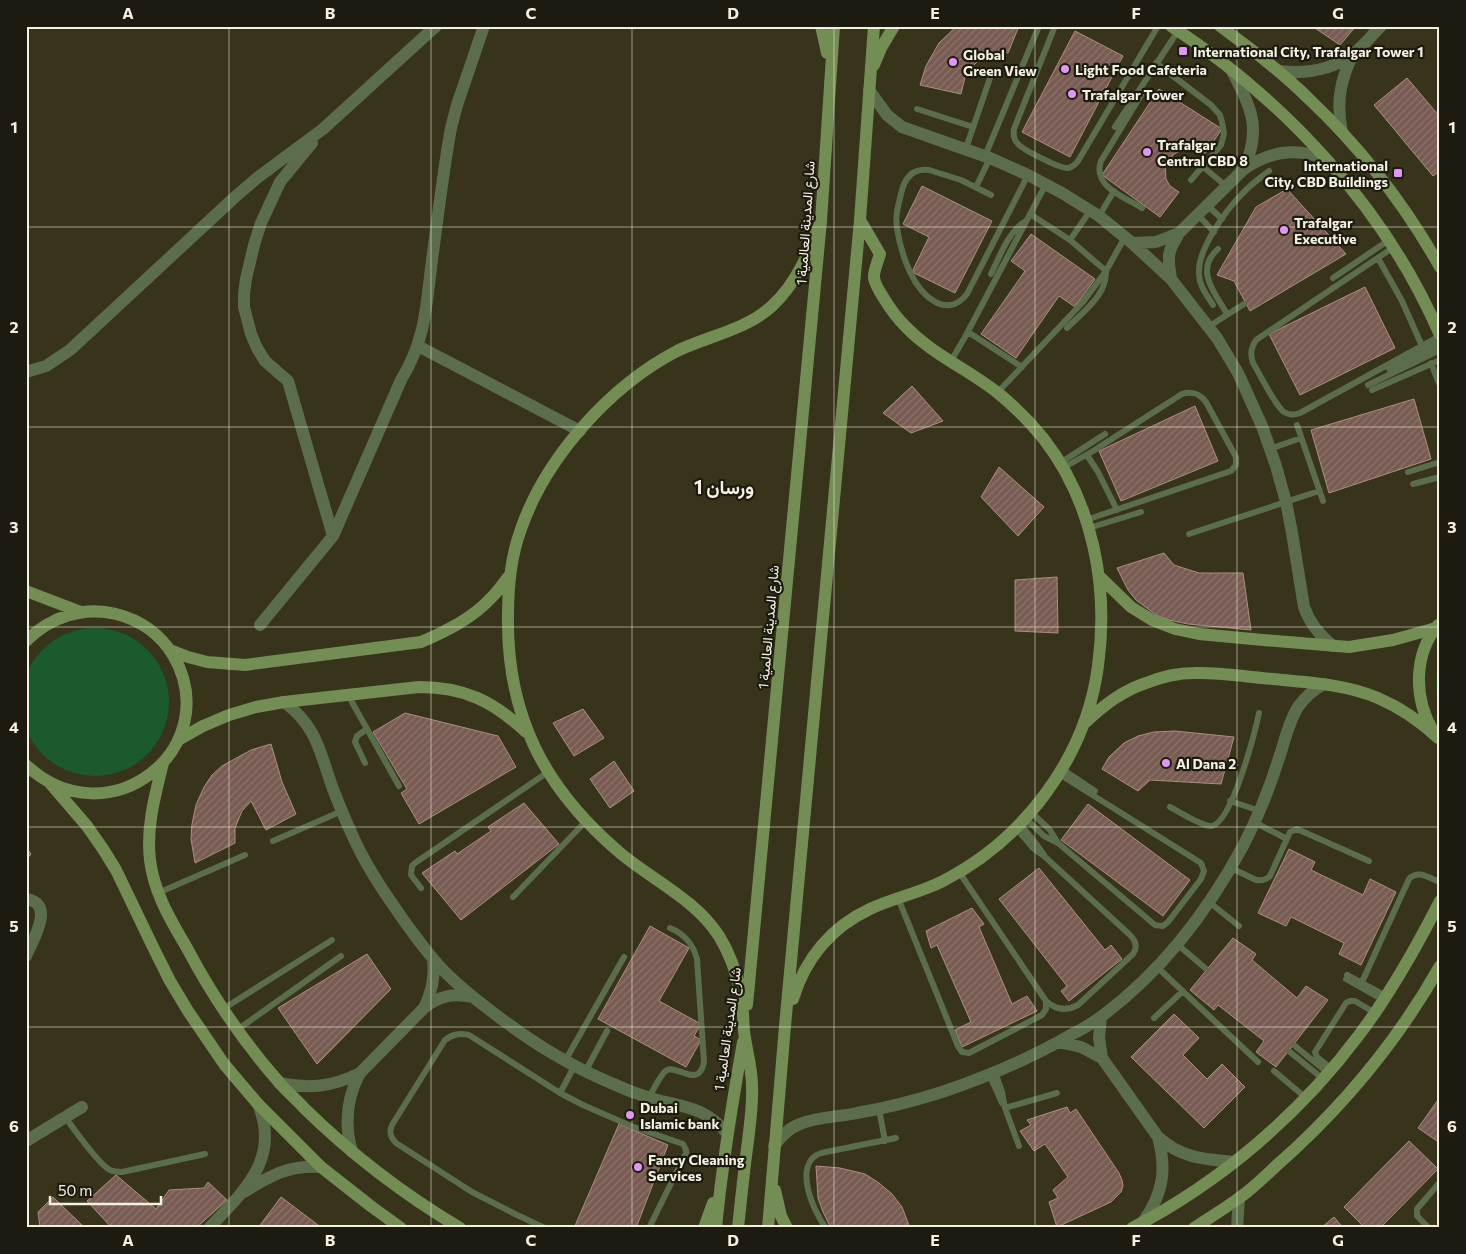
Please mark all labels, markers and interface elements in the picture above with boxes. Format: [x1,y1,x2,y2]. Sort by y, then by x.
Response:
text: A [122,3,134,22]
text: B [325,3,336,22]
text: C [526,3,537,22]
text: D [727,3,739,22]
text: E [930,3,940,22]
text: F [1131,3,1141,22]
text: G [1332,3,1344,22]
place label: International City, Trafalgar Tower 1 [1193,43,1424,60]
marker: International City, Trafalgar Tower 1 [1177,45,1189,57]
place label: Global Green View [963,46,1037,79]
marker: Global Green View [947,56,959,68]
place label: Light Food Cafeteria [1075,61,1207,78]
marker: Light Food Cafeteria [1059,63,1071,75]
place label: Trafalgar Tower [1082,86,1184,103]
marker: Trafalgar Tower [1066,88,1078,100]
text: 1 [10,117,18,136]
text: 1 [1448,117,1456,136]
place label: Trafalgar Central CBD 8 [1157,136,1248,169]
marker: Trafalgar Central CBD 8 [1141,146,1153,158]
place label: International City, CBD Buildings [1264,157,1388,190]
street label: شارع المدينة العالمية 1 [792,160,821,286]
marker: International City, CBD Buildings [1392,167,1404,179]
place label: Trafalgar Executive [1294,214,1357,247]
marker: Trafalgar Executive [1278,224,1290,236]
text: 2 [9,317,19,336]
text: 2 [1447,317,1457,336]
district label: ورسان 1 [694,475,754,500]
text: 3 [9,517,19,536]
text: 3 [1447,517,1457,536]
street label: شارع المدينة العالمية 1 [754,564,785,690]
text: 4 [9,717,19,736]
text: 4 [1447,717,1457,736]
place label: Al Dana 2 [1176,755,1236,772]
marker: Al Dana 2 [1160,757,1172,769]
text: 5 [9,916,19,935]
text: 5 [1447,916,1457,935]
street label: شارع المدينة العالمية 1 [710,966,747,1092]
place label: Dubai Islamic bank [640,1099,720,1132]
marker: Dubai Islamic bank [624,1109,636,1121]
text: 6 [9,1116,19,1135]
text: 6 [1447,1116,1457,1135]
place label: Fancy Cleaning Services [648,1151,745,1184]
marker: Fancy Cleaning Services [632,1161,644,1173]
scale bar [50,1174,161,1206]
text: 50 m [58,1181,92,1199]
text: A [122,1230,134,1249]
text: B [325,1230,336,1249]
text: C [526,1230,537,1249]
text: D [727,1230,739,1249]
text: E [930,1230,940,1249]
text: F [1131,1230,1141,1249]
text: G [1332,1230,1344,1249]

